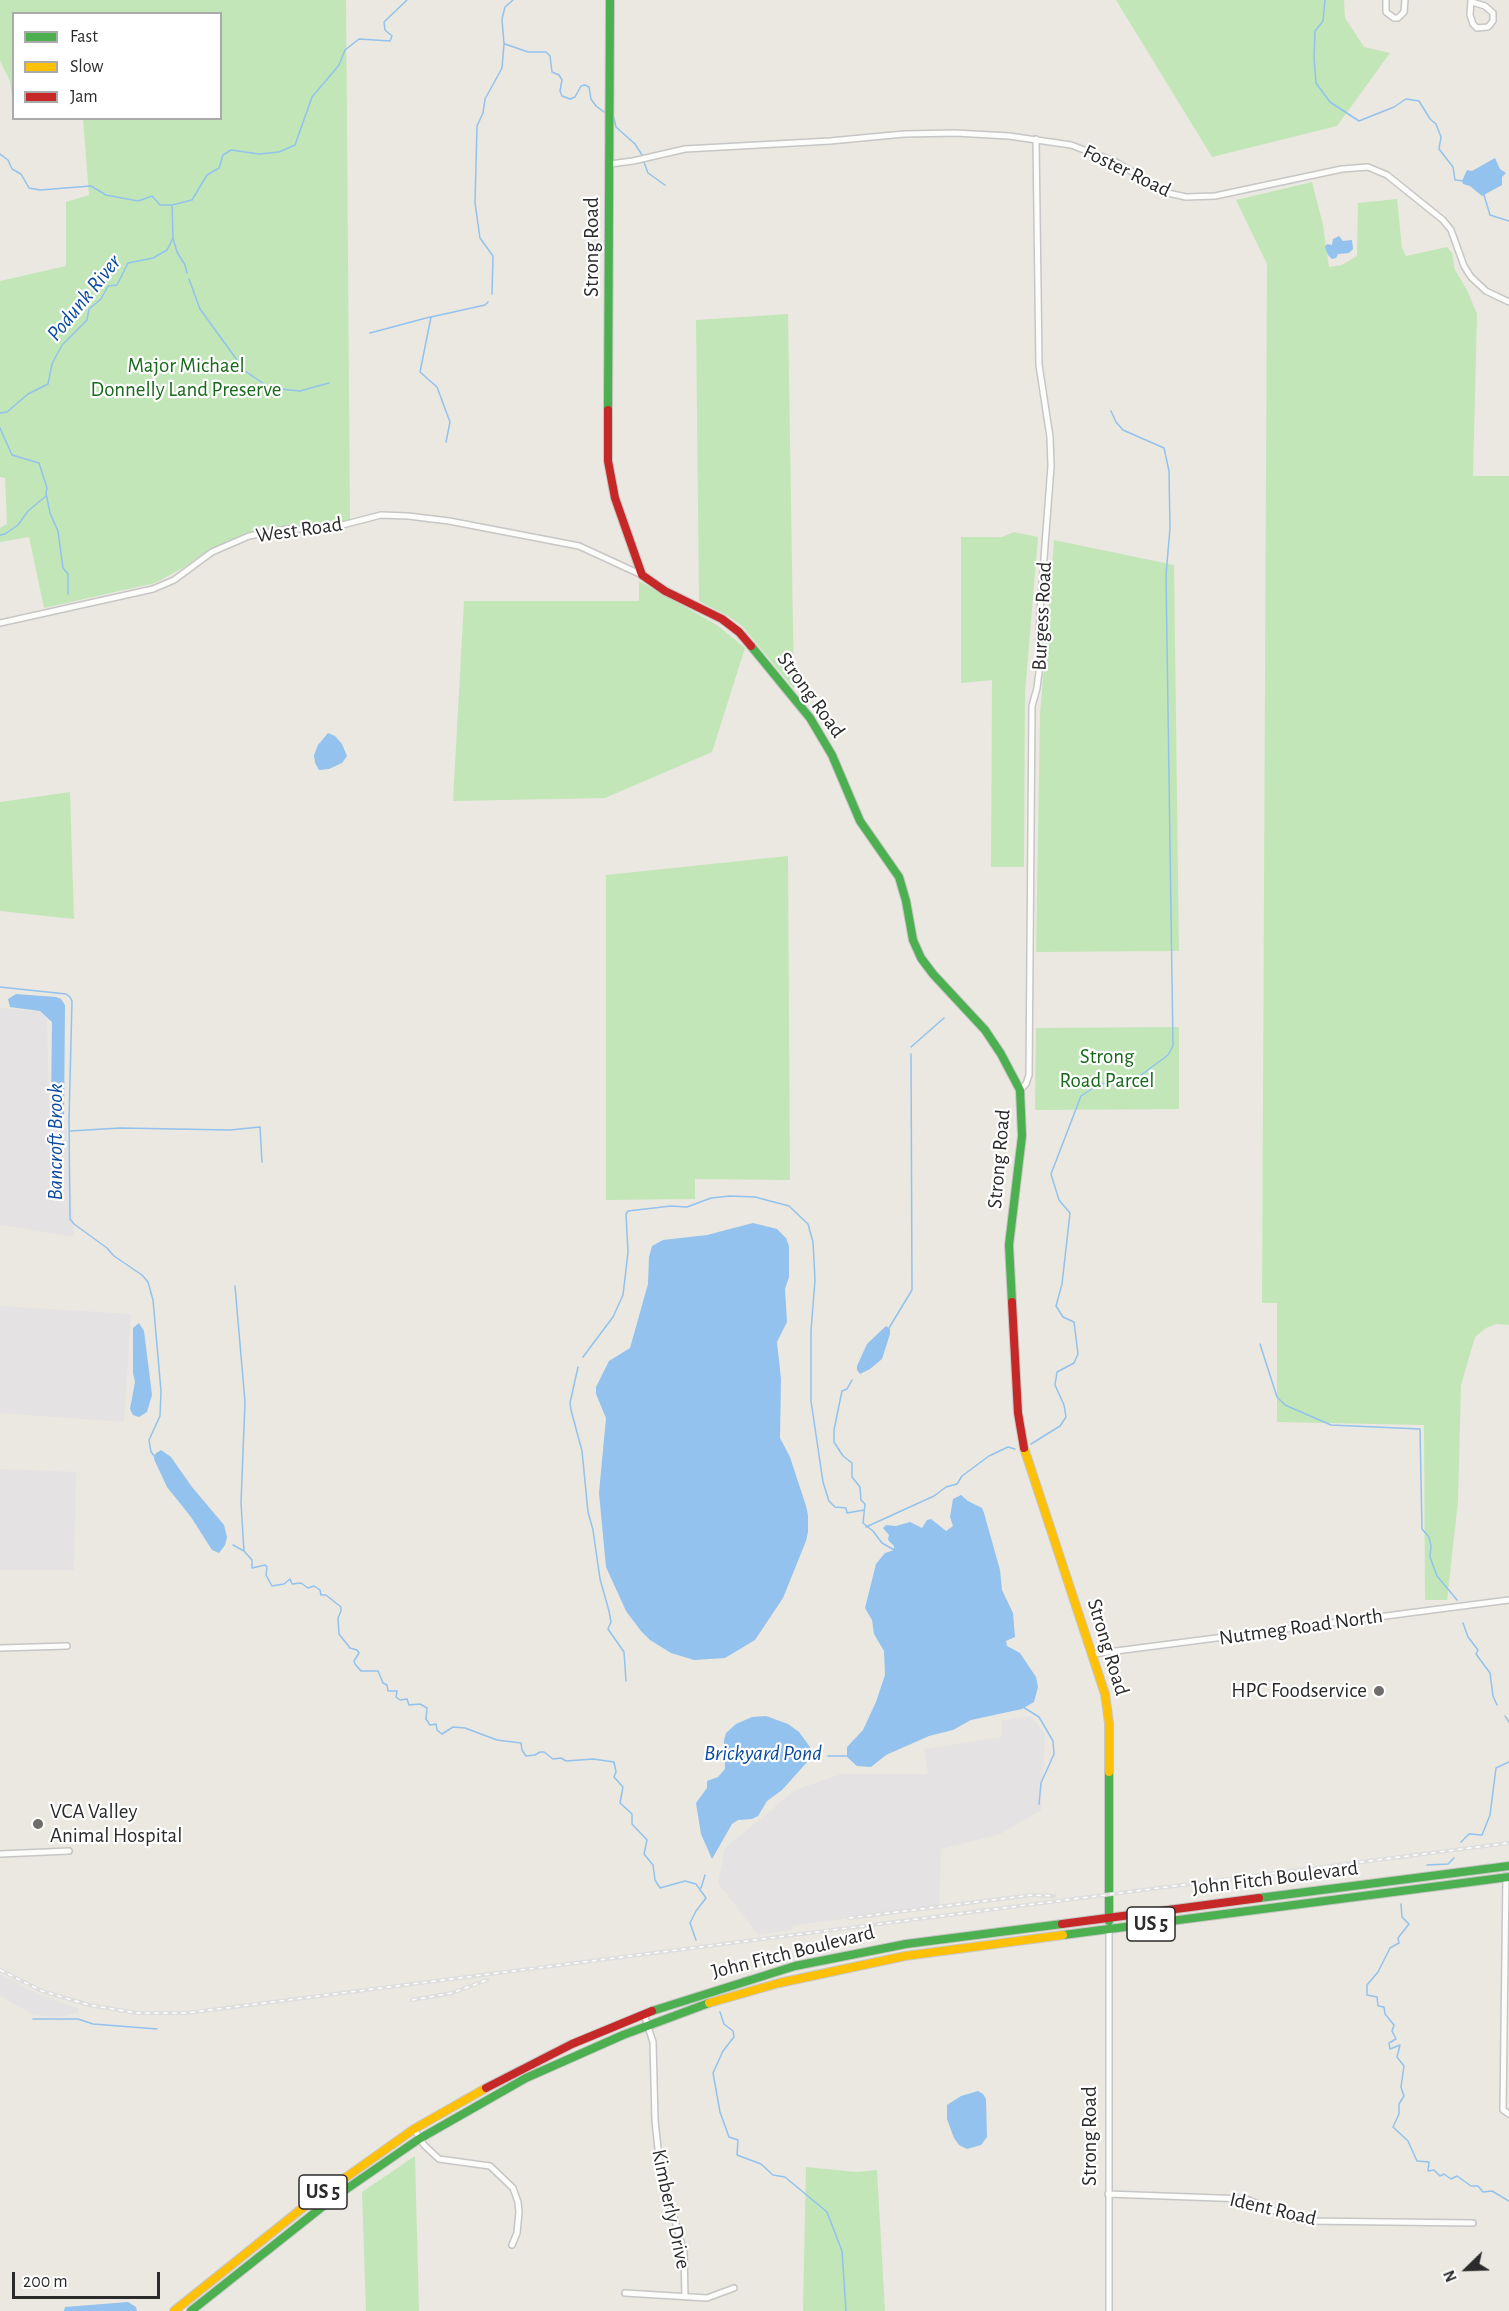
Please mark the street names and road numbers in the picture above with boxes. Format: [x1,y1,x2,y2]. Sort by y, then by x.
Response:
street label: Foster Road [1079,139,1175,203]
street label: Strong Road [579,197,605,297]
street label: West Road [254,511,344,549]
street label: Burgess Road [1027,561,1057,671]
street label: Strong Road [771,647,851,743]
street label: Strong Road [982,1108,1016,1210]
street label: Strong Road [1081,1596,1135,1698]
street label: Nutmeg Road North [1217,1603,1385,1651]
street label: John Fitch Boulevard [1191,1855,1359,1901]
road number: US 5 [1127,1907,1175,1941]
street label: John Fitch Boulevard [709,1920,877,1984]
street label: Strong Road [1077,2086,1103,2186]
street label: Kimberly Drive [646,2147,696,2271]
road number: US 5 [299,2175,347,2209]
street label: Ident Road [1227,2187,1319,2231]

